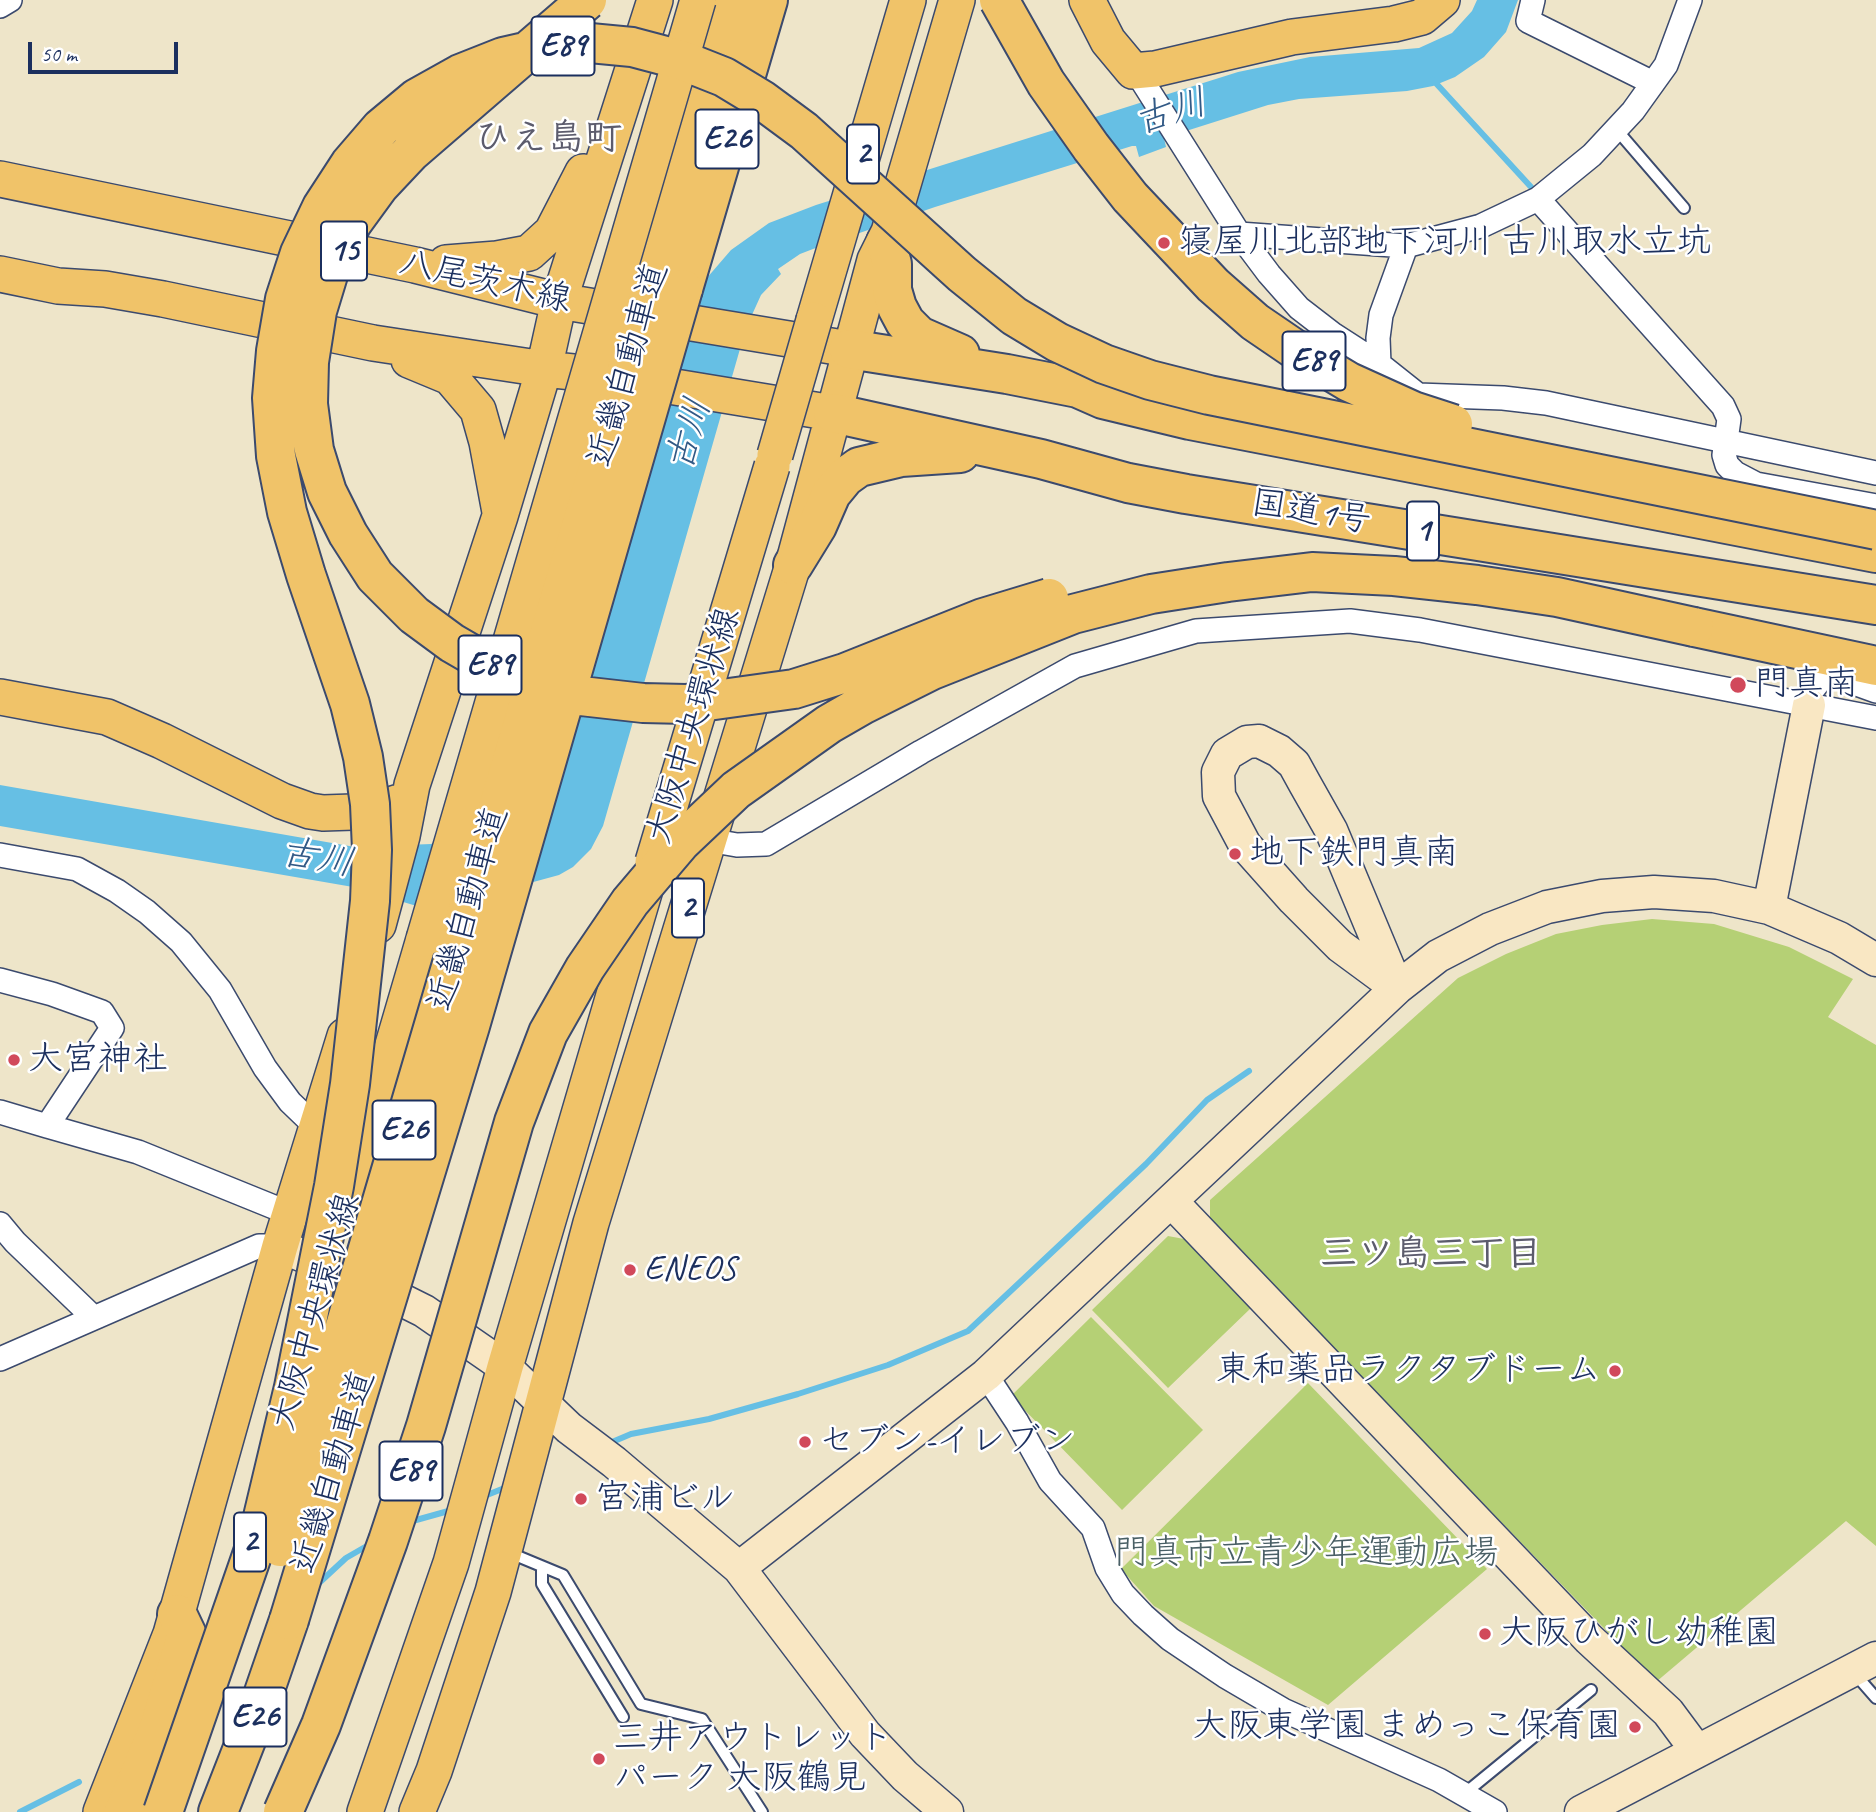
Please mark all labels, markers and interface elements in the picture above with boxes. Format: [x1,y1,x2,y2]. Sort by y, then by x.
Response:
road number: E89 [532,16,594,76]
scale bar [32,28,182,72]
text: 50 m [41,41,77,67]
water label: 古川 [1129,81,1213,145]
road number: E26 [696,110,758,168]
district label: ひえ島町 [474,117,622,161]
road number: 2 [847,124,879,184]
road number: 15 [321,221,367,280]
place label: 寝屋川北部地下河川 古川取水立坑 [1178,222,1711,264]
marker: 寝屋川北部地下河川 古川取水立坑 [1156,235,1172,251]
street label: 八尾茨木線 [395,242,575,322]
street label: 近畿自動車道 [580,258,678,472]
road number: E89 [1282,332,1346,390]
water label: 古川 [658,393,722,477]
street label: 国道1号 [1248,483,1374,543]
road number: 1 [1407,502,1439,560]
street label: 大阪中央環状線 [638,603,750,849]
road number: E89 [458,636,522,694]
place label: 門真南 [1754,664,1859,706]
marker: 門真南 [1728,675,1748,695]
street label: 近畿自動車道 [420,802,518,1016]
water label: 古川 [277,831,357,887]
place label: 地下鉄門真南 [1249,833,1459,875]
marker: 地下鉄門真南 [1227,846,1243,862]
road number: 2 [672,879,704,938]
place label: 大宮神社 [28,1039,168,1081]
marker: 大宮神社 [6,1052,22,1068]
road number: E26 [372,1100,436,1160]
street label: 大阪中央環状線 [262,1188,370,1436]
district label: 三ツ島三丁目 [1320,1233,1542,1277]
place label: ENEOS [644,1249,736,1291]
marker: ENEOS [622,1262,638,1278]
place label: 東和薬品ラクタブドーム [1216,1350,1601,1392]
marker: 東和薬品ラクタブドーム [1607,1363,1623,1379]
street label: 近畿自動車道 [283,1365,385,1579]
place label: セブン-イレブン [819,1421,1075,1463]
marker: セブン-イレブン [797,1434,813,1450]
road number: E89 [380,1442,442,1500]
place label: 宮浦ビル [595,1478,735,1520]
marker: 宮浦ビル [573,1491,589,1507]
road number: 2 [234,1512,266,1572]
park label: 門真市立青少年運動広場 [1114,1533,1498,1575]
place label: 大阪ひがし幼稚園 [1499,1613,1779,1655]
marker: 大阪ひがし幼稚園 [1477,1626,1493,1642]
road number: E26 [224,1688,286,1746]
place label: 大阪東学園 まめっこ保育園 [1193,1706,1621,1748]
place label: 三井アウトレット パーク 大阪鶴見 [613,1718,893,1800]
marker: 大阪東学園 まめっこ保育園 [1627,1719,1643,1735]
marker: 三井アウトレット パーク 大阪鶴見 [591,1751,607,1767]

